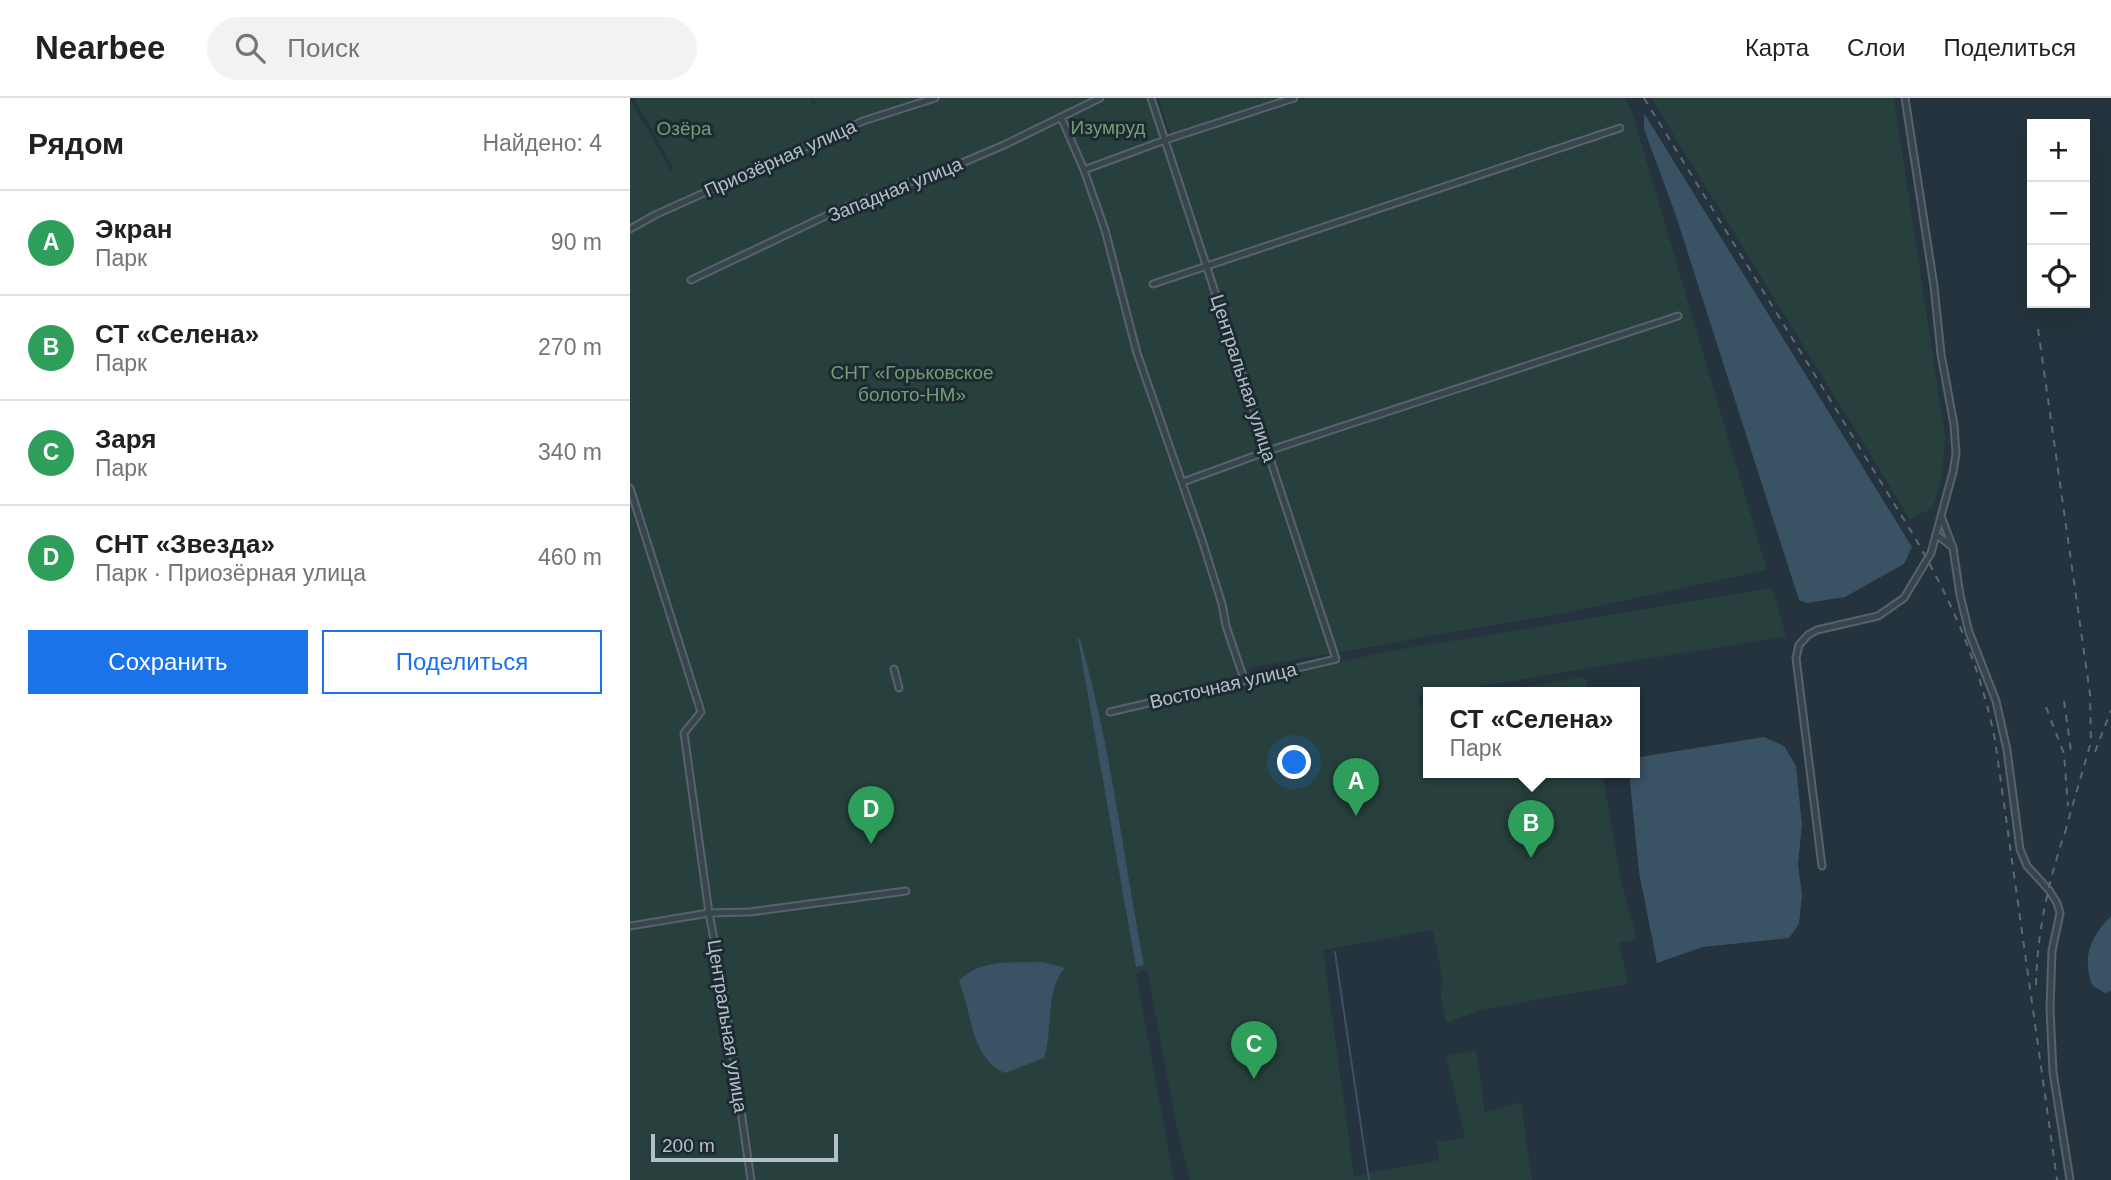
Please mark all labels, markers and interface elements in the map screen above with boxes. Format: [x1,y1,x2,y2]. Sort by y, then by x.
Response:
search box [207,17,697,80]
text: Nearbee [35,29,165,66]
icon: search [231,29,269,67]
text: Поиск [287,33,359,63]
text: Карта [1745,34,1809,61]
text: Слои [1847,34,1905,61]
text: Поделиться [1943,34,2076,61]
street label: Приозёрная улица [701,115,860,201]
park label: Изумруд [1071,117,1145,138]
park label: Озёра [656,118,712,139]
map controls [2027,119,2090,308]
button: + [2027,119,2090,182]
text: Рядом [28,127,124,160]
text: Найдено: 4 [482,130,602,156]
street label: Западная улица [825,153,966,226]
button: − [2027,182,2090,245]
text: Экран [95,214,173,244]
text: A [43,229,59,255]
text: 90 m [551,229,602,255]
text: Парк [95,245,147,271]
button: locate [2027,245,2090,308]
street label: Центральная улица [1207,292,1281,465]
text: СТ «Селена» [95,319,259,349]
text: B [43,334,59,360]
text: 270 m [538,334,602,360]
text: Парк [95,350,147,376]
park label: СНТ «Горьковское болото-НМ» [830,362,994,405]
text: Заря [95,424,156,454]
text: C [43,439,59,465]
text: 340 m [538,439,602,465]
text: Парк [95,455,147,481]
text: СНТ «Звезда» [95,529,275,559]
text: D [43,544,59,570]
text: 460 m [538,544,602,570]
text: Парк · Приозёрная улица [95,560,366,586]
button: Сохранить [28,630,308,694]
button: Поделиться [322,630,602,694]
street label: Восточная улица [1148,658,1299,713]
popup [1423,687,1640,778]
text: СТ «Селена» [1449,704,1614,734]
text: Парк [1449,735,1502,761]
your location [1277,745,1311,779]
pin: A [1333,758,1379,816]
pin: D [848,786,894,844]
pin: B [1508,800,1554,858]
street label: Центральная улица [703,938,752,1114]
pin: C [1231,1021,1277,1079]
scale bar [651,1131,838,1163]
text: 200 m [662,1135,715,1156]

